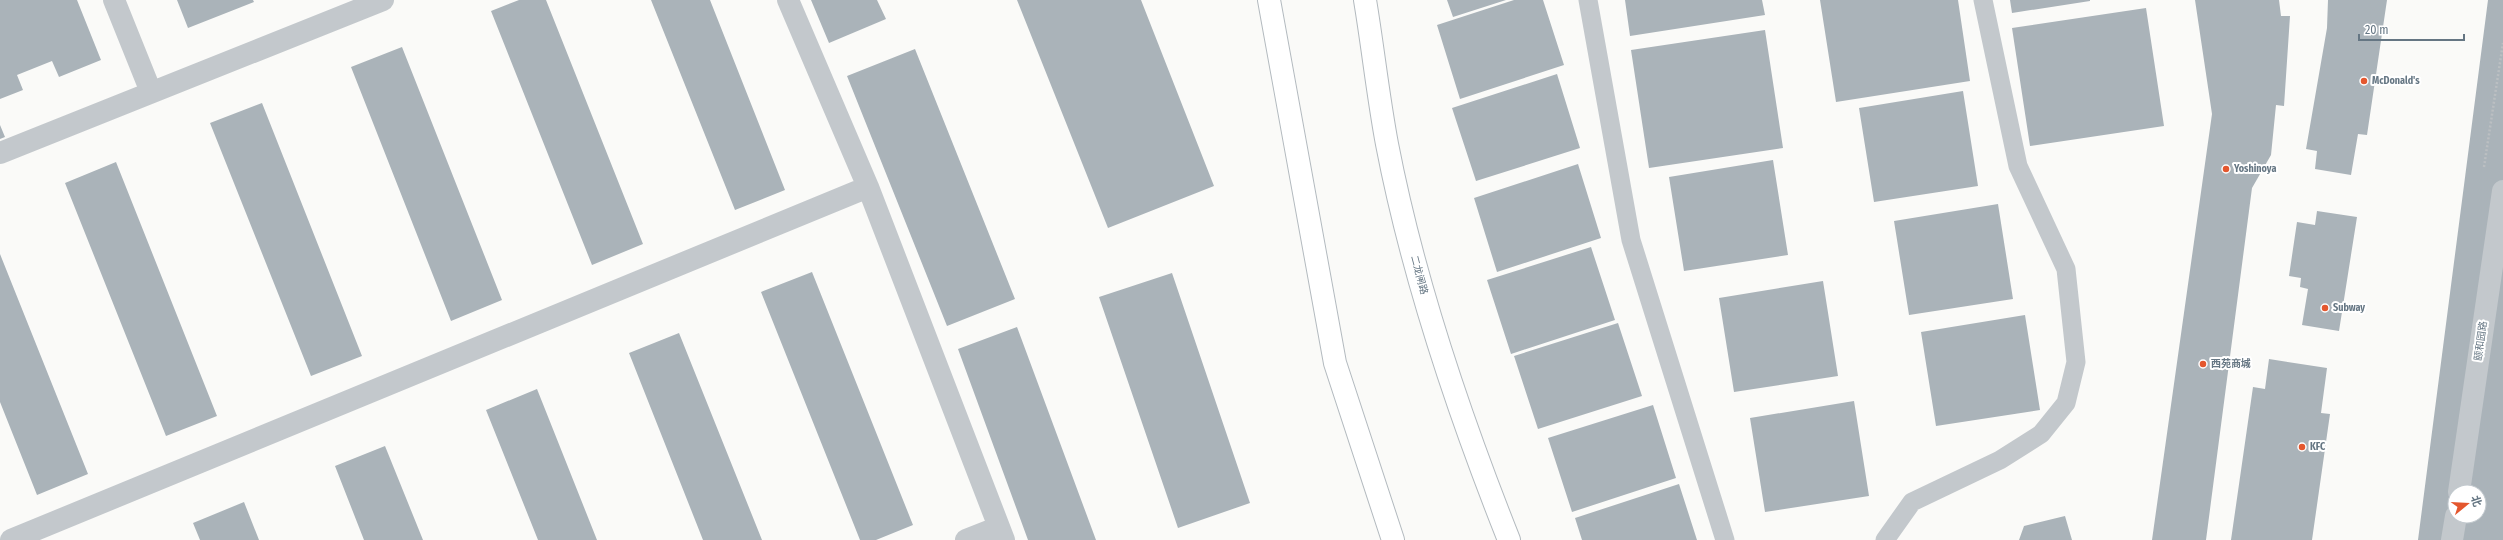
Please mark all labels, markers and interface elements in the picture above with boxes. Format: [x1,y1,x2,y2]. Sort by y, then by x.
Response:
scale bar [2359,16,2464,42]
text: 20 m [2365,23,2389,37]
place label: McDonald's [2372,75,2420,87]
marker: McDonald's [2359,76,2369,86]
place label: Yoshinoya [2233,163,2276,175]
marker: Yoshinoya [2221,164,2231,174]
street label: 二龙闸路 [1408,254,1430,296]
place label: Subway [2333,302,2365,314]
marker: Subway [2320,303,2330,313]
street label: 颐和园路 [2472,320,2490,362]
place label: 西苑商城 [2211,357,2251,370]
marker: 西苑商城 [2198,359,2208,369]
place label: KFC [2310,441,2326,453]
marker: KFC [2297,442,2307,452]
north arrow [2447,484,2487,524]
text: 北 [2468,494,2484,508]

